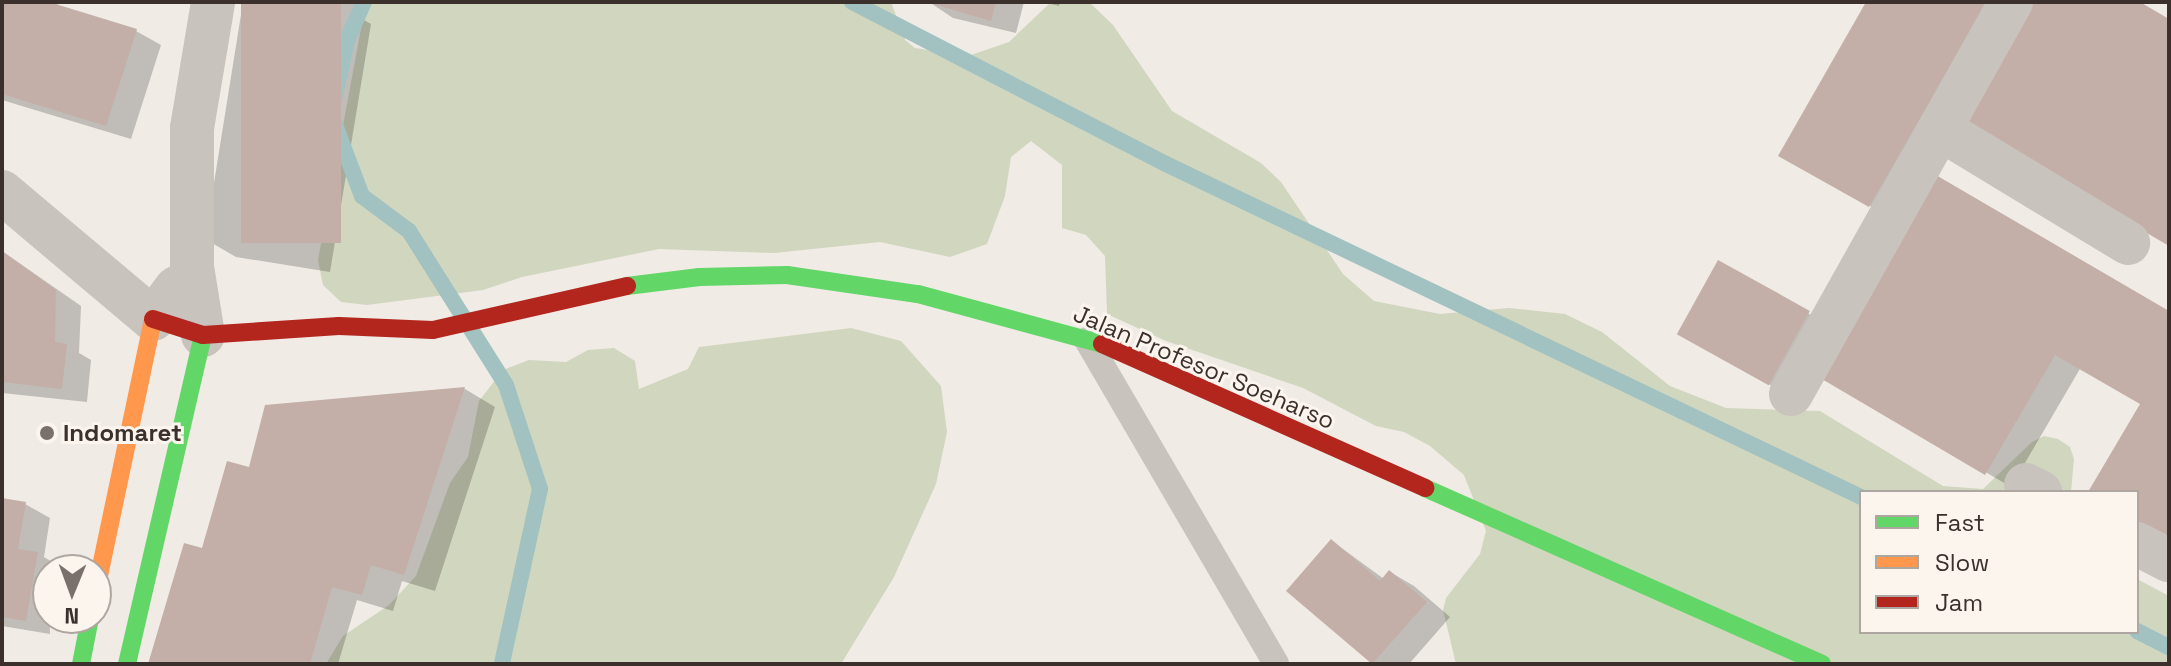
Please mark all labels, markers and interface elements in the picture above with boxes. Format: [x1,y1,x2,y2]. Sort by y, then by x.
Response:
street label: Jalan Profesor Soeharso [1069,299,1339,435]
place label: Indomaret [63,419,182,447]
marker: Indomaret [38,424,56,442]
legend [1859,490,2139,634]
text: Fast [1935,507,1985,538]
text: Slow [1935,547,1989,578]
north arrow [32,554,112,634]
text: Jam [1935,587,1983,618]
text: N [64,602,79,630]

